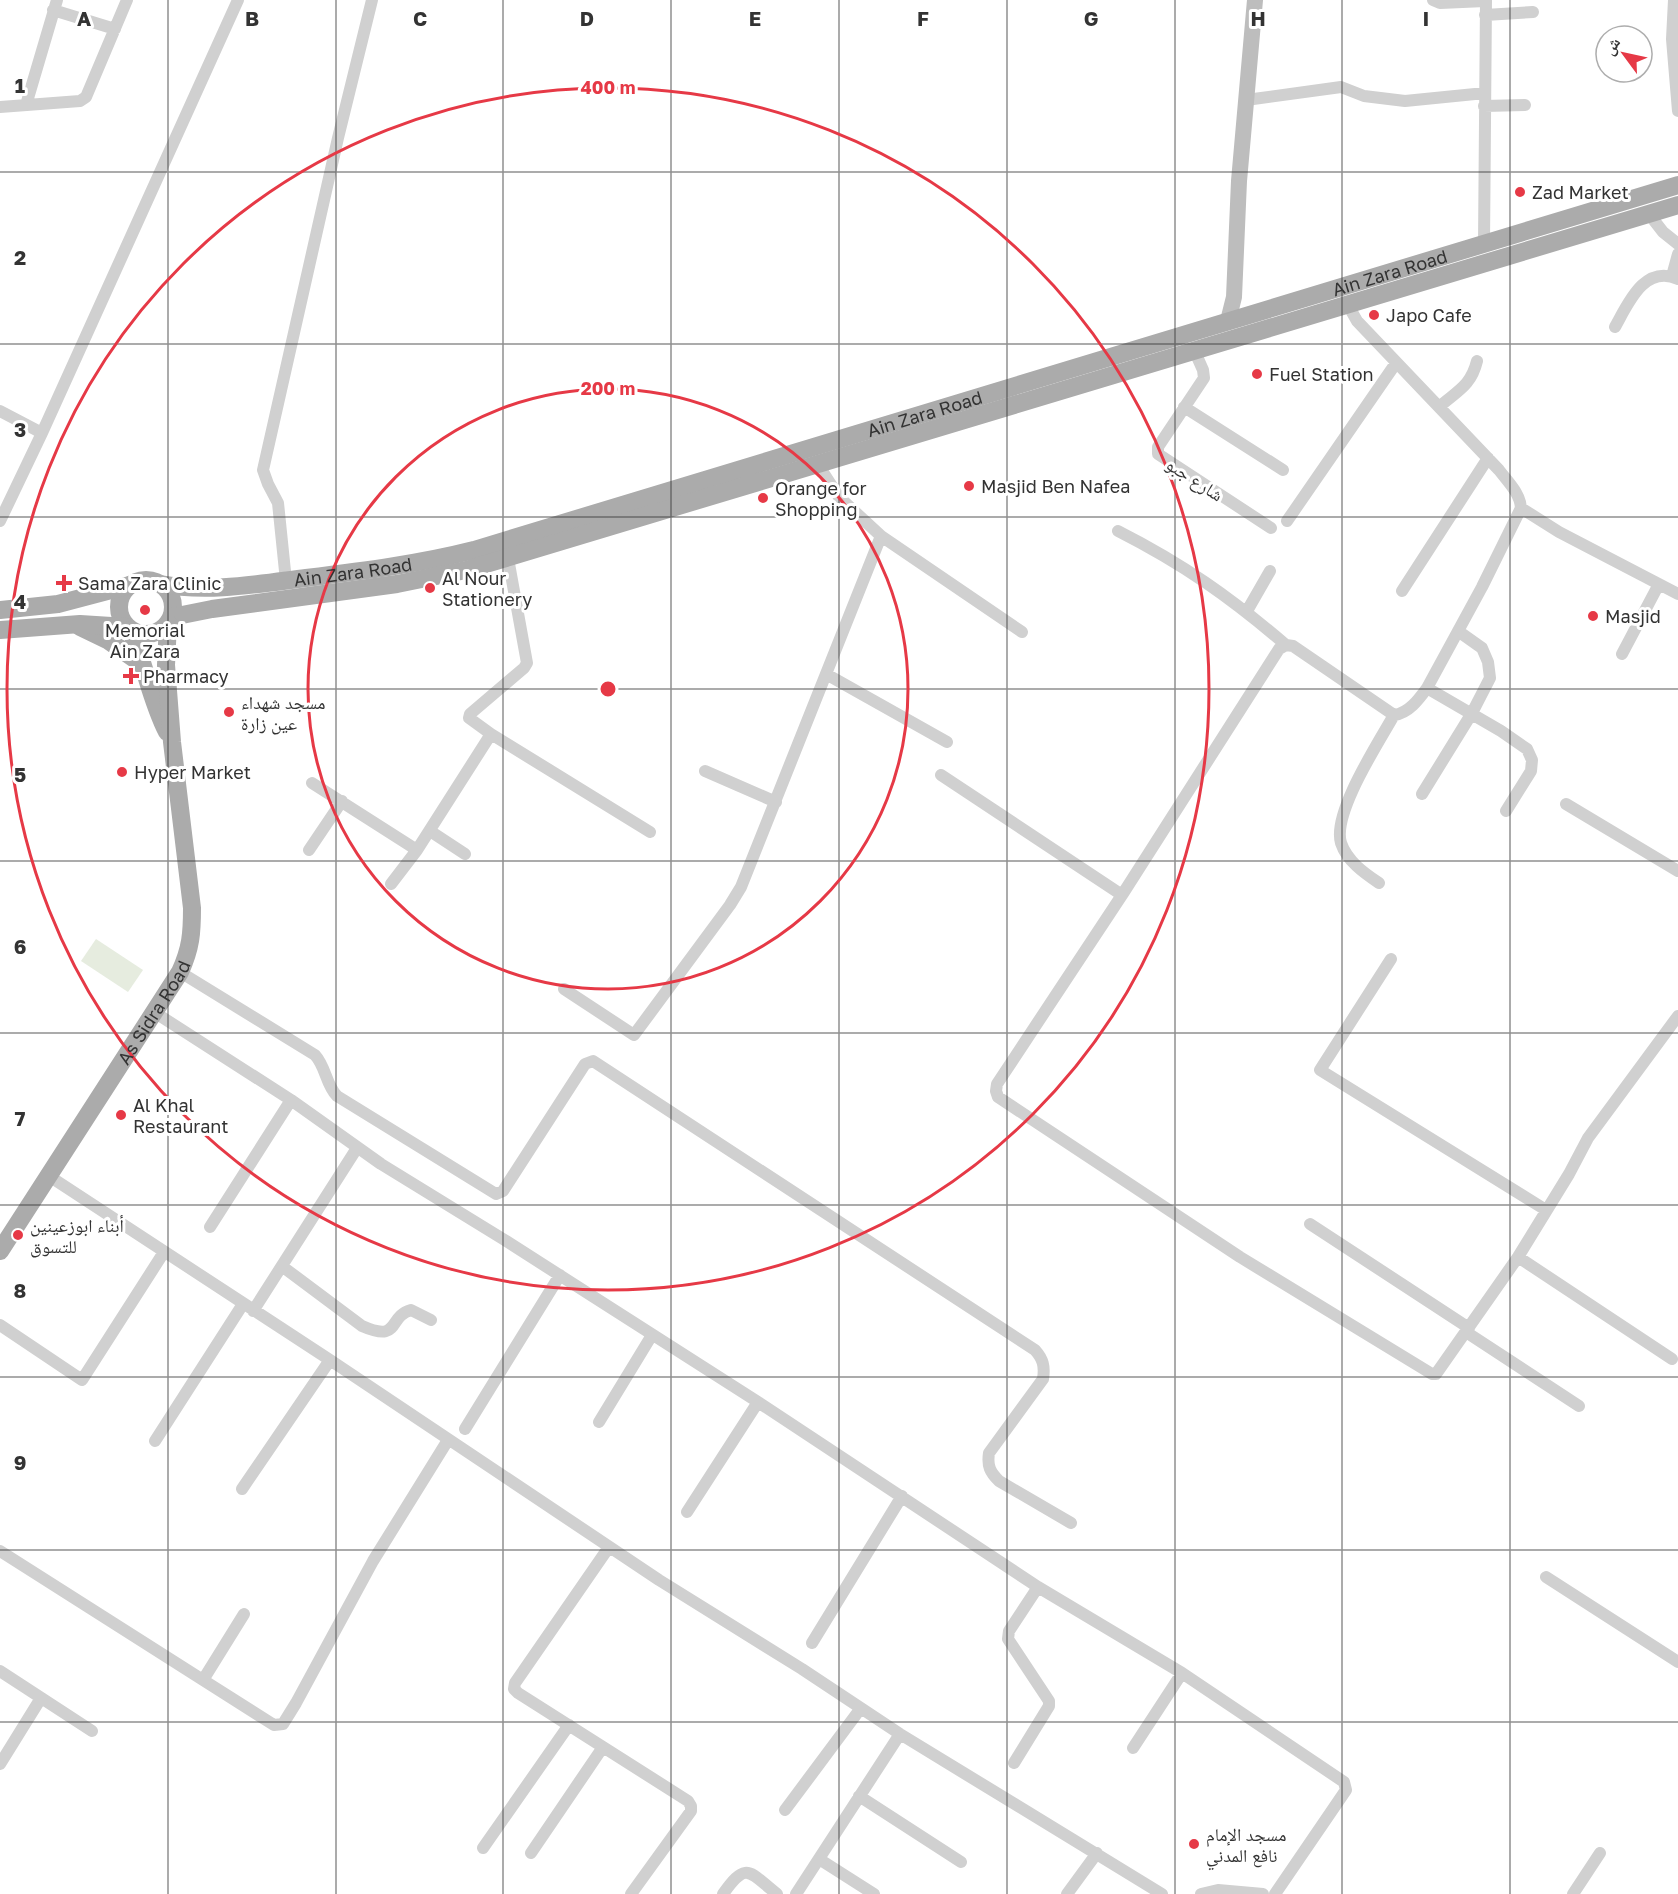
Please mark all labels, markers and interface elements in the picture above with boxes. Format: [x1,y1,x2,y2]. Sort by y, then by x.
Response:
text: A [77,6,91,30]
text: B [245,6,259,30]
text: C [413,6,427,30]
text: D [580,6,594,30]
text: E [749,6,761,30]
text: F [917,6,929,30]
text: G [1084,6,1098,30]
text: H [1250,6,1266,30]
text: I [1423,6,1429,30]
north arrow [1594,24,1654,84]
text: ش [1598,33,1624,58]
text: 1 [15,73,25,97]
text: 400 m [581,76,635,98]
place label: Zad Market [1532,181,1629,203]
marker: Zad Market [1513,185,1527,199]
text: 2 [14,245,26,269]
street label: Ain Zara Road [1329,245,1450,300]
place label: Japo Cafe [1386,304,1472,326]
marker: Japo Cafe [1367,308,1381,322]
place label: Fuel Station [1269,363,1374,385]
marker: Fuel Station [1250,367,1264,381]
text: 200 m [581,377,635,399]
street label: Ain Zara Road [864,386,985,441]
text: 3 [14,417,26,441]
street label: شارع جبو [1162,452,1228,506]
place label: Masjid Ben Nafea [981,475,1130,497]
place label: Orange for Shopping [775,477,867,520]
marker: Masjid Ben Nafea [962,479,976,493]
marker: Orange for Shopping [756,491,770,505]
street label: Ain Zara Road [292,552,414,590]
place label: Al Nour Stationery [442,567,532,610]
place label: Sama Zara Clinic [78,572,221,594]
marker: Sama Zara Clinic [55,574,73,592]
marker: Al Nour Stationery [423,581,437,595]
text: 4 [14,589,26,613]
marker: Memorial Ain Zara [138,603,152,617]
place label: Masjid [1605,605,1661,627]
marker: Masjid [1586,609,1600,623]
place label: Memorial Ain Zara [105,619,185,662]
place label: Pharmacy [143,665,229,687]
marker: Pharmacy [124,669,138,683]
centre of rings [598,679,618,699]
place label: مسجد شهداء عين زارة [241,691,326,735]
marker: مسجد شهداء عين زارة [222,705,236,719]
place label: Hyper Market [134,761,251,783]
text: 5 [14,762,26,786]
marker: Hyper Market [115,765,129,779]
text: 6 [14,934,26,958]
street label: As Sidra Road [112,957,195,1068]
place label: Al Khal Restaurant [133,1094,228,1137]
text: 7 [15,1106,26,1130]
marker: Al Khal Restaurant [114,1108,128,1122]
place label: أبناء ابوزعينين للتسوق [30,1214,124,1258]
marker: أبناء ابوزعينين للتسوق [11,1228,25,1242]
text: 8 [14,1278,26,1302]
text: 9 [14,1450,26,1474]
place label: مسجد الإمام نافع المدني [1206,1823,1286,1871]
marker: مسجد الإمام نافع المدني [1187,1837,1201,1851]

